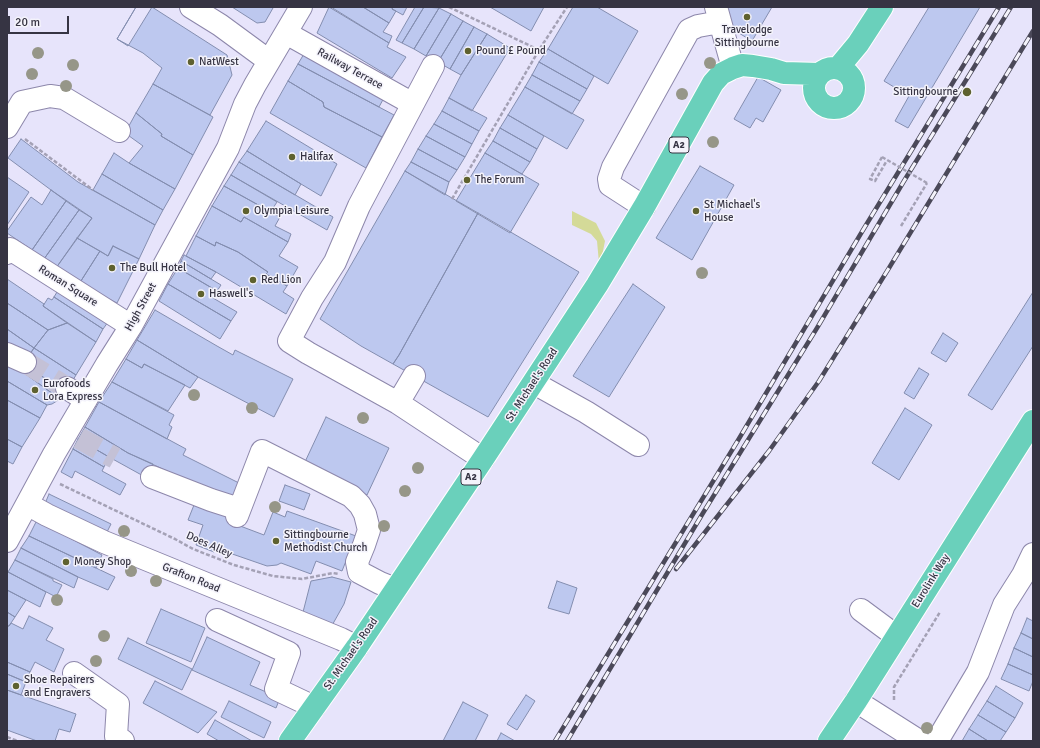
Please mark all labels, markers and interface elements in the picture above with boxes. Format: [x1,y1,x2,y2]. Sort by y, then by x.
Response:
scale bar [10,8,71,34]
marker: Travelodge Sittingbourne [742,12,752,22]
text: 20 m [15,15,40,30]
place label: Travelodge Sittingbourne [715,23,779,49]
place label: Pound £ Pound [476,44,546,58]
street label: Railway Terrace [315,45,385,93]
marker: Pound £ Pound [463,46,473,56]
place label: NatWest [199,55,239,69]
marker: NatWest [186,57,196,67]
place label: Sittingbourne [893,85,958,99]
marker: Sittingbourne [961,86,973,98]
road number: A2 [669,137,689,153]
place label: Halifax [300,150,333,164]
marker: Halifax [287,152,297,162]
place label: The Forum [475,173,524,187]
marker: The Forum [462,175,472,185]
place label: St Michael's House [704,198,760,224]
place label: Olympia Leisure [254,204,329,218]
marker: Olympia Leisure [241,206,251,216]
marker: St Michael's House [691,206,701,216]
place label: The Bull Hotel [120,261,186,275]
street label: Roman Square [36,262,100,310]
marker: The Bull Hotel [107,263,117,273]
place label: Red Lion [261,273,301,287]
marker: Red Lion [248,275,258,285]
street label: High Street [122,281,160,333]
place label: Haswell's [209,287,253,301]
marker: Haswell's [196,289,206,299]
street label: St. Michael's Road [503,346,561,424]
place label: Eurofoods Lora Express [43,377,102,403]
marker: Eurofoods Lora Express [30,385,40,395]
road number: A2 [461,469,481,485]
place label: Sittingbourne Methodist Church [284,528,367,554]
street label: Does Alley [184,529,234,561]
marker: Sittingbourne Methodist Church [271,536,281,546]
street label: Eurolink Way [909,552,953,610]
place label: Money Shop [74,555,131,569]
marker: Money Shop [61,557,71,567]
street label: Grafton Road [160,560,222,596]
street label: St. Michael's Road [321,615,381,693]
place label: Shoe Repairers and Engravers [24,673,94,699]
marker: Shoe Repairers and Engravers [11,681,21,691]

